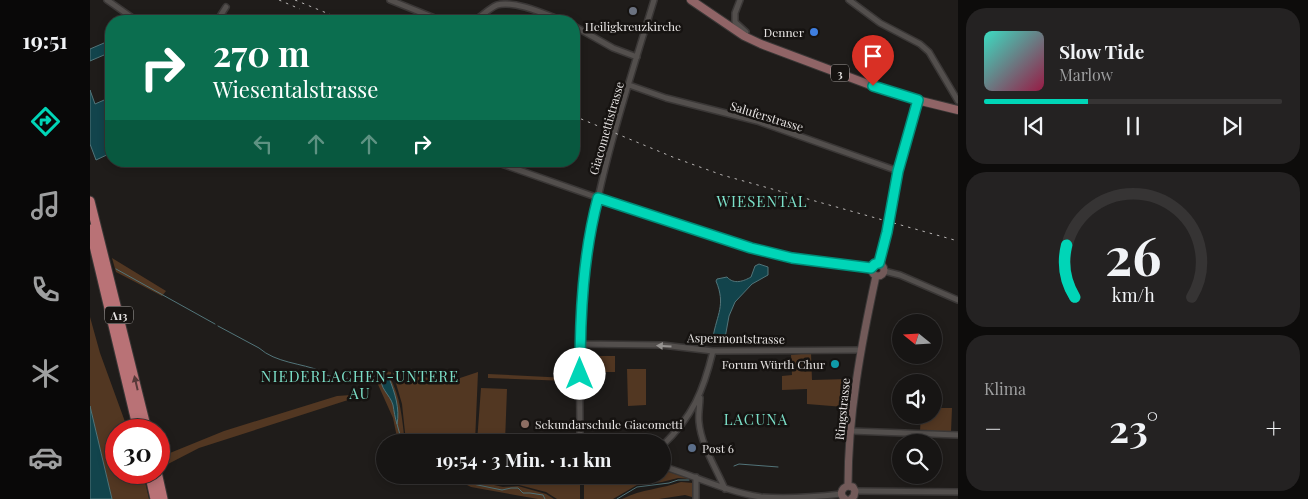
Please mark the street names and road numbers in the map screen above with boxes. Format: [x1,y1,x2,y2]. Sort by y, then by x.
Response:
road number: 3 [831,64,849,82]
street label: Giacomettistrasse [585,79,627,177]
street label: Saluferstrasse [728,97,806,135]
road number: A13 [105,306,133,324]
street label: Aspermontstrasse [686,329,785,347]
street label: Ringstrasse [831,377,853,441]

